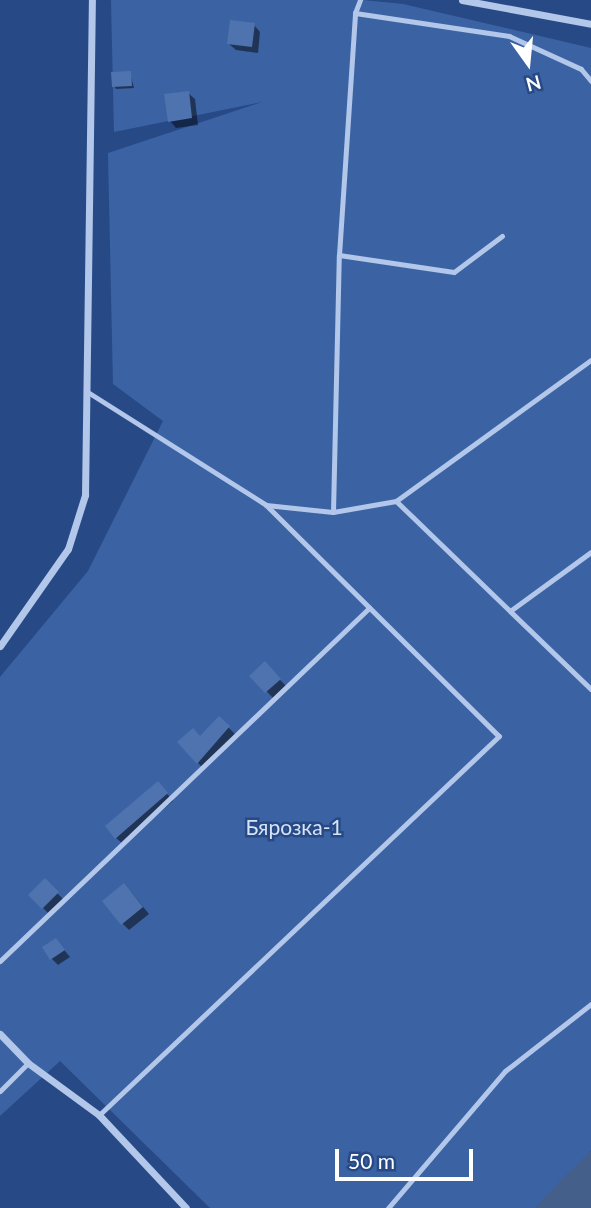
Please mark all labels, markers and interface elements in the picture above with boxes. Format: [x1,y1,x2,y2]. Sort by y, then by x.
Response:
north arrow [493,28,563,98]
text: N [524,71,544,97]
park label: Бярозка-1 [245,814,343,840]
scale bar [339,1134,477,1178]
text: 50 m [348,1148,395,1173]

